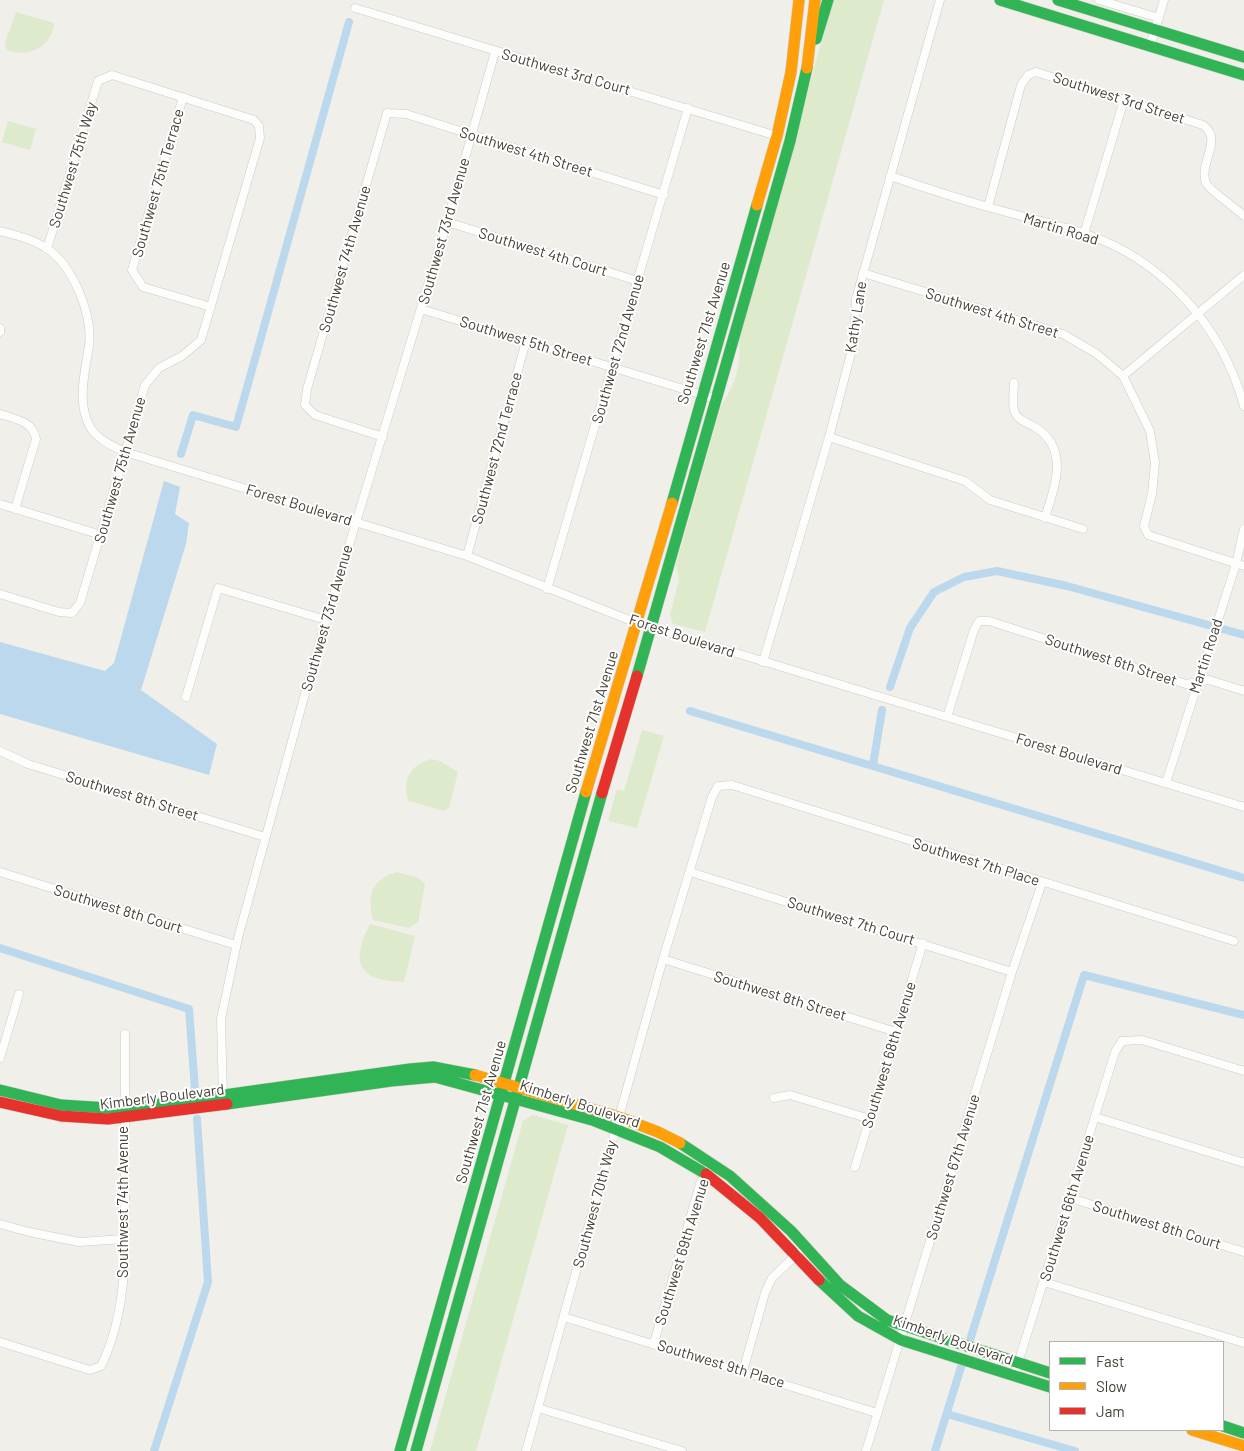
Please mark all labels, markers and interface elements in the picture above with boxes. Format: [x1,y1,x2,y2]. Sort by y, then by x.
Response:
street label: Southwest 3rd Court [499,45,633,99]
street label: Southwest 3rd Street [1051,68,1187,128]
street label: Southwest 75th Way [45,100,101,230]
street label: Southwest 75th Terrace [128,107,188,259]
street label: Southwest 4th Street [457,123,595,181]
street label: Southwest 73rd Avenue [414,156,474,306]
street label: Southwest 74th Avenue [315,183,375,335]
street label: Martin Road [1021,209,1101,249]
street label: Southwest 4th Court [476,224,610,280]
street label: Southwest 71st Avenue [674,260,734,406]
street label: Southwest 72nd Avenue [588,272,648,426]
street label: Kathy Lane [841,280,871,354]
street label: Southwest 4th Street [923,284,1061,342]
street label: Southwest 5th Street [458,312,594,370]
street label: Southwest 72nd Terrace [468,370,526,526]
street label: Southwest 75th Avenue [90,395,150,545]
street label: Forest Boulevard [244,480,354,530]
street label: Southwest 73rd Avenue [297,543,357,693]
street label: Forest Boulevard [627,610,737,662]
street label: Martin Road [1185,616,1227,696]
street label: Southwest 6th Street [1043,630,1179,690]
street label: Southwest 71st Avenue [562,649,622,795]
street label: Forest Boulevard [1014,729,1124,779]
street label: Southwest 8th Street [63,767,201,825]
street label: Southwest 7th Place [910,834,1042,890]
street label: Southwest 8th Court [52,881,184,937]
street label: Southwest 7th Court [785,893,917,949]
street label: Southwest 8th Street [711,967,849,1025]
street label: Southwest 68th Avenue [858,980,920,1130]
street label: Southwest 71st Avenue [452,1038,510,1186]
street label: Kimberly Boulevard [518,1076,642,1132]
street label: Kimberly Boulevard [99,1080,225,1114]
street label: Southwest 67th Avenue [922,1092,984,1242]
street label: Southwest 74th Avenue [114,1126,132,1278]
street label: Southwest 66th Avenue [1036,1133,1098,1283]
street label: Southwest 70th Way [569,1138,621,1270]
street label: Southwest 69th Avenue [651,1177,713,1327]
street label: Southwest 8th Court [1091,1197,1223,1253]
street label: Kimberly Boulevard [891,1311,1015,1369]
street label: Southwest 9th Place [655,1336,787,1392]
legend [1049,1341,1224,1431]
text: Fast [1096,1352,1124,1370]
text: Slow [1096,1377,1127,1395]
text: Jam [1096,1402,1125,1420]

